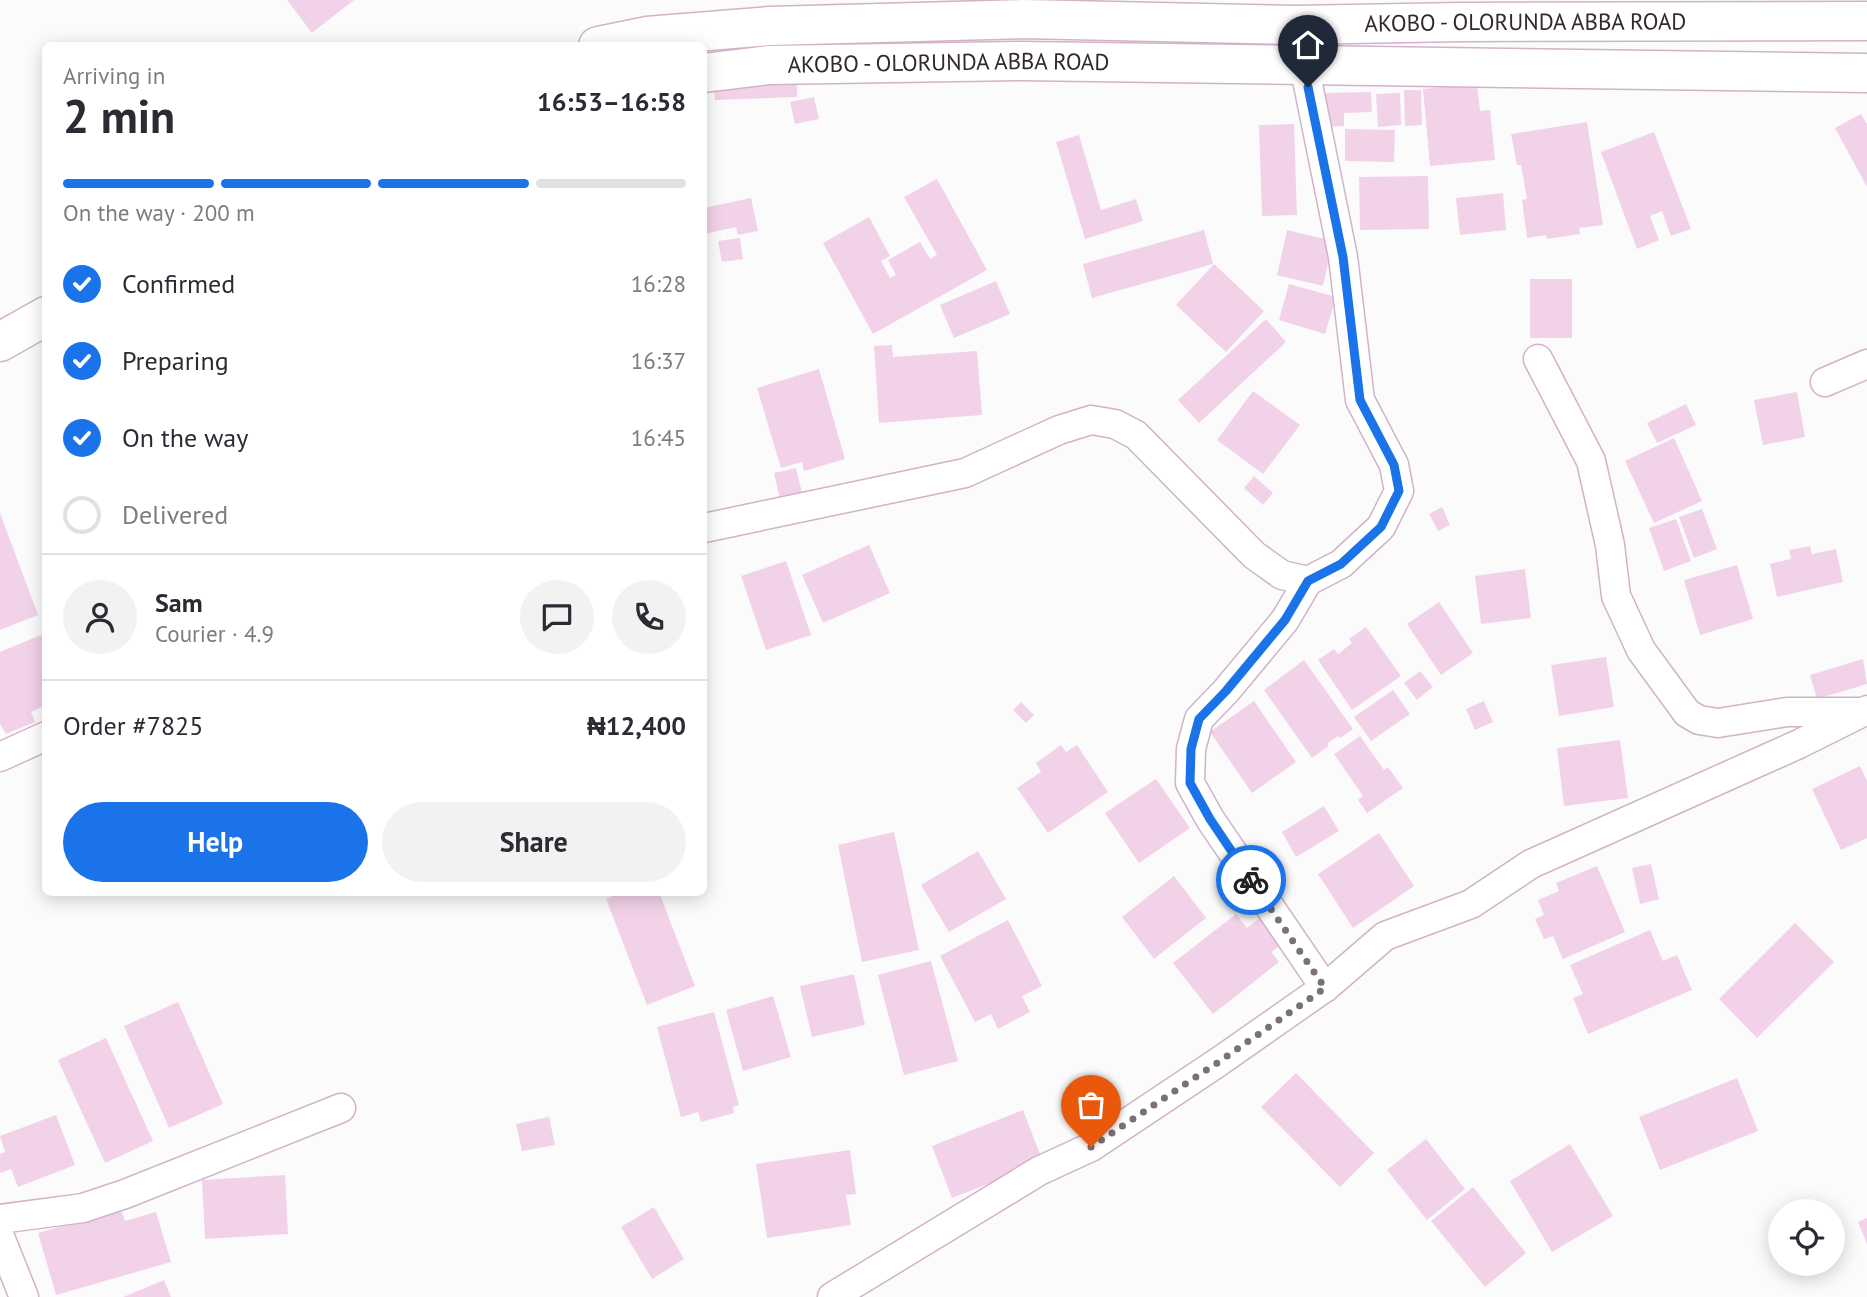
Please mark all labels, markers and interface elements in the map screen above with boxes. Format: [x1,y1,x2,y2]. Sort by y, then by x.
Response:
street label: AKOBO - OLORUNDA ABBA ROAD [1364,6,1686,38]
pin [1278,15,1338,87]
icon: home [1289,26,1327,64]
street label: AKOBO - OLORUNDA ABBA ROAD [787,46,1110,79]
text: Arriving in [63,61,165,90]
text: 16:53–16:58 [537,85,686,118]
text: 2 min [63,86,175,146]
text: On the way · 200 m [63,198,255,227]
icon: check [63,265,101,303]
text: Confirmed [122,267,235,300]
text: 16:28 [631,269,686,298]
icon: check [63,342,101,380]
text: Preparing [122,344,229,377]
text: 16:37 [631,346,686,375]
icon: check [63,419,101,457]
text: On the way [122,421,248,454]
text: 16:45 [631,423,686,452]
text: Delivered [122,498,228,531]
button: person [63,580,137,654]
button: chat [520,580,594,654]
button: phone [612,580,686,654]
text: Sam [155,586,203,619]
text: Courier · 4.9 [155,619,274,648]
text: Order #7825 [63,709,203,742]
text: ₦12,400 [587,709,686,742]
button: Help [63,802,368,882]
button: Share [382,802,686,882]
courier [1216,845,1286,915]
icon: bike [1232,861,1270,899]
pin [1061,1075,1121,1147]
icon: bag [1072,1086,1110,1124]
map controls [1768,1199,1845,1276]
button: locate [1768,1199,1845,1276]

